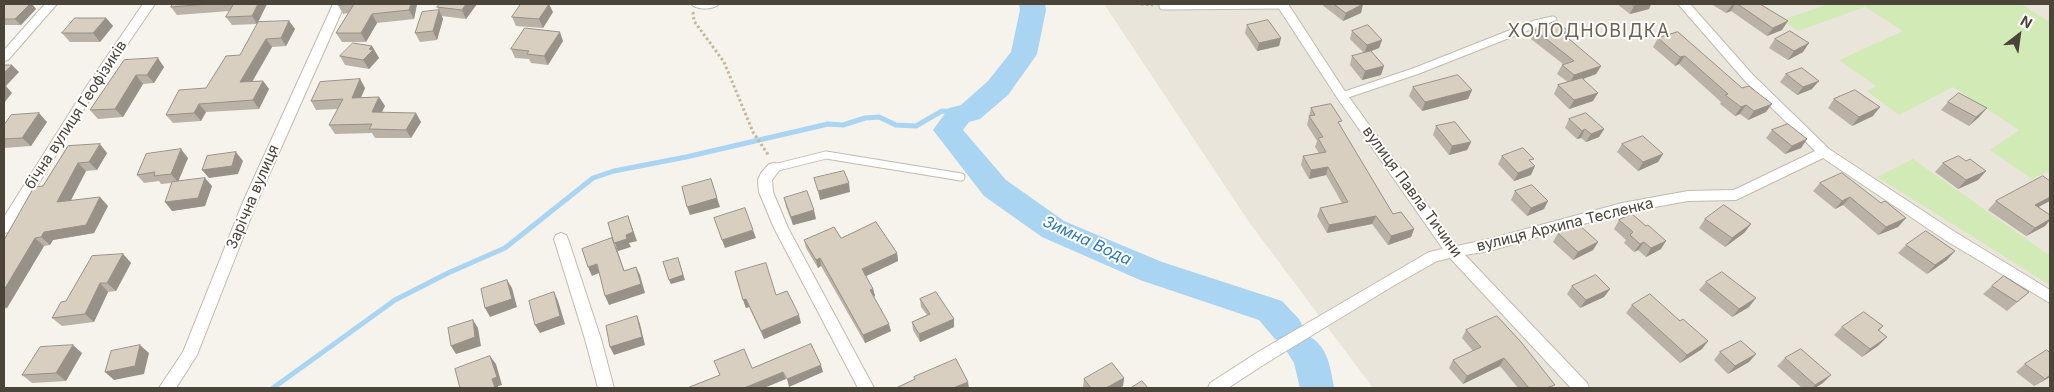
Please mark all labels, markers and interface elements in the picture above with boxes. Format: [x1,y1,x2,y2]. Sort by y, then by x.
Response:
north arrow [1994,10,2044,60]
text: N [2018,12,2036,32]
district label: ХОЛОДНОВІДКА [1506,21,1672,43]
street label: бічна вулиця Геофізиків [21,37,131,193]
street label: вулиця Павла Тичини [1358,123,1466,261]
street label: Зарічна вулиця [223,142,283,252]
street label: вулиця Архипа Тесленка [1475,194,1655,256]
water label: Зимна Вода [1040,212,1134,270]

